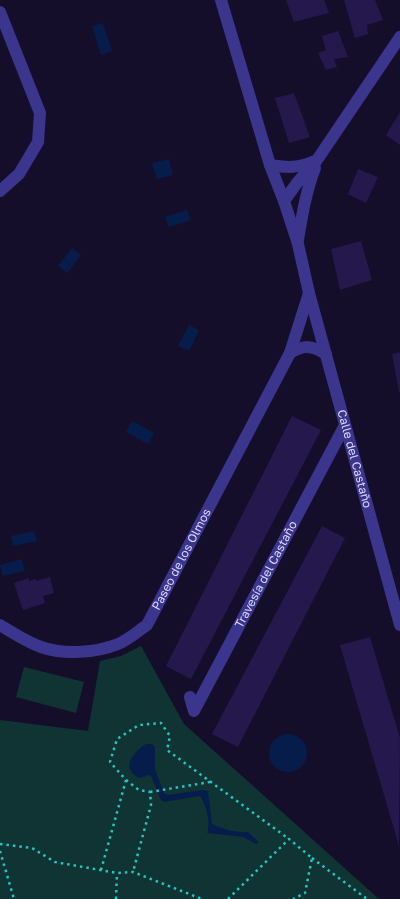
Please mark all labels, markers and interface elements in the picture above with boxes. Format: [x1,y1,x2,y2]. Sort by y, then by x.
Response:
street label: Calle del Castaño [334,408,376,510]
street label: Paseo de los Olmos [148,506,214,613]
street label: Travesía del Castaño [231,518,300,630]

